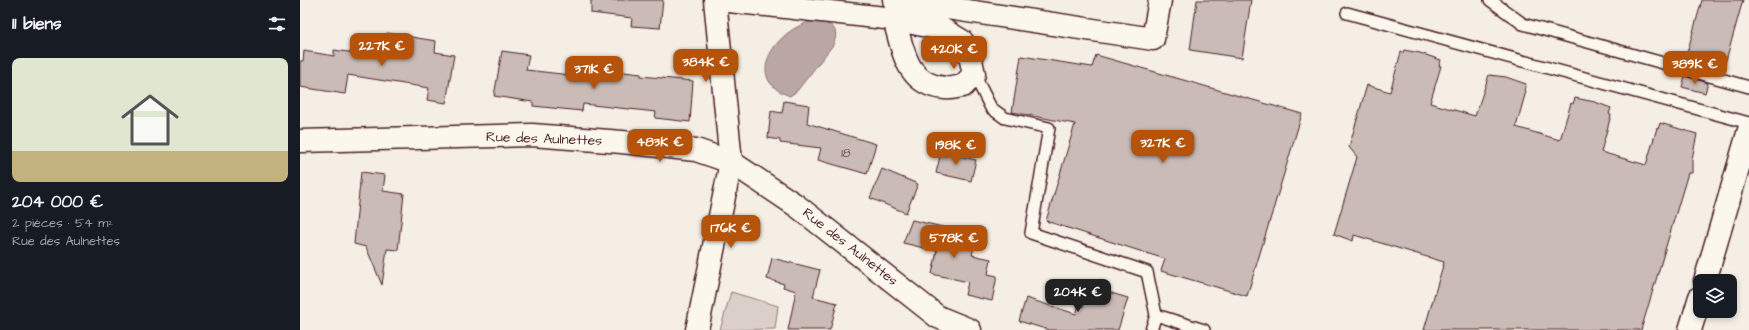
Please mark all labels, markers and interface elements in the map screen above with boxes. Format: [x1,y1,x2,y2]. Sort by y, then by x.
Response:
text: 11 biens [12,12,62,36]
icon: filters [266,13,288,35]
pin: 227K € [349,33,415,67]
pin: 420K € [921,36,987,70]
text: 227K € [359,37,405,55]
text: 420K € [930,40,978,58]
pin: 384K € [673,49,739,83]
pin: 389K € [1662,51,1728,85]
text: 384K € [682,53,730,71]
text: 389K € [1672,55,1718,73]
pin: 371K € [561,56,627,90]
text: 371K € [574,60,614,78]
icon: home [114,84,186,156]
street label: Rue des Aulnettes [485,127,603,151]
pin: 483K € [627,129,693,163]
pin: 327K € [1130,130,1196,164]
pin: 198K € [923,132,989,166]
text: 483K € [636,133,684,151]
text: 327K € [1140,134,1186,152]
text: 198K € [936,136,976,154]
house number: 18 [841,145,851,162]
text: 204 000 € [12,190,103,214]
street label: Rue des Aulnettes [798,203,902,291]
text: 2 pièces · 54 m² [12,214,113,232]
pin: 176K € [698,215,764,249]
text: 176K € [710,219,752,237]
pin: 578K € [921,225,987,259]
text: 578K € [929,229,979,247]
text: Rue des Aulnettes [12,232,120,250]
map controls [1693,274,1737,318]
button: layers [1693,274,1737,318]
pin: 204K € [1045,279,1111,313]
text: 204K € [1054,283,1102,301]

